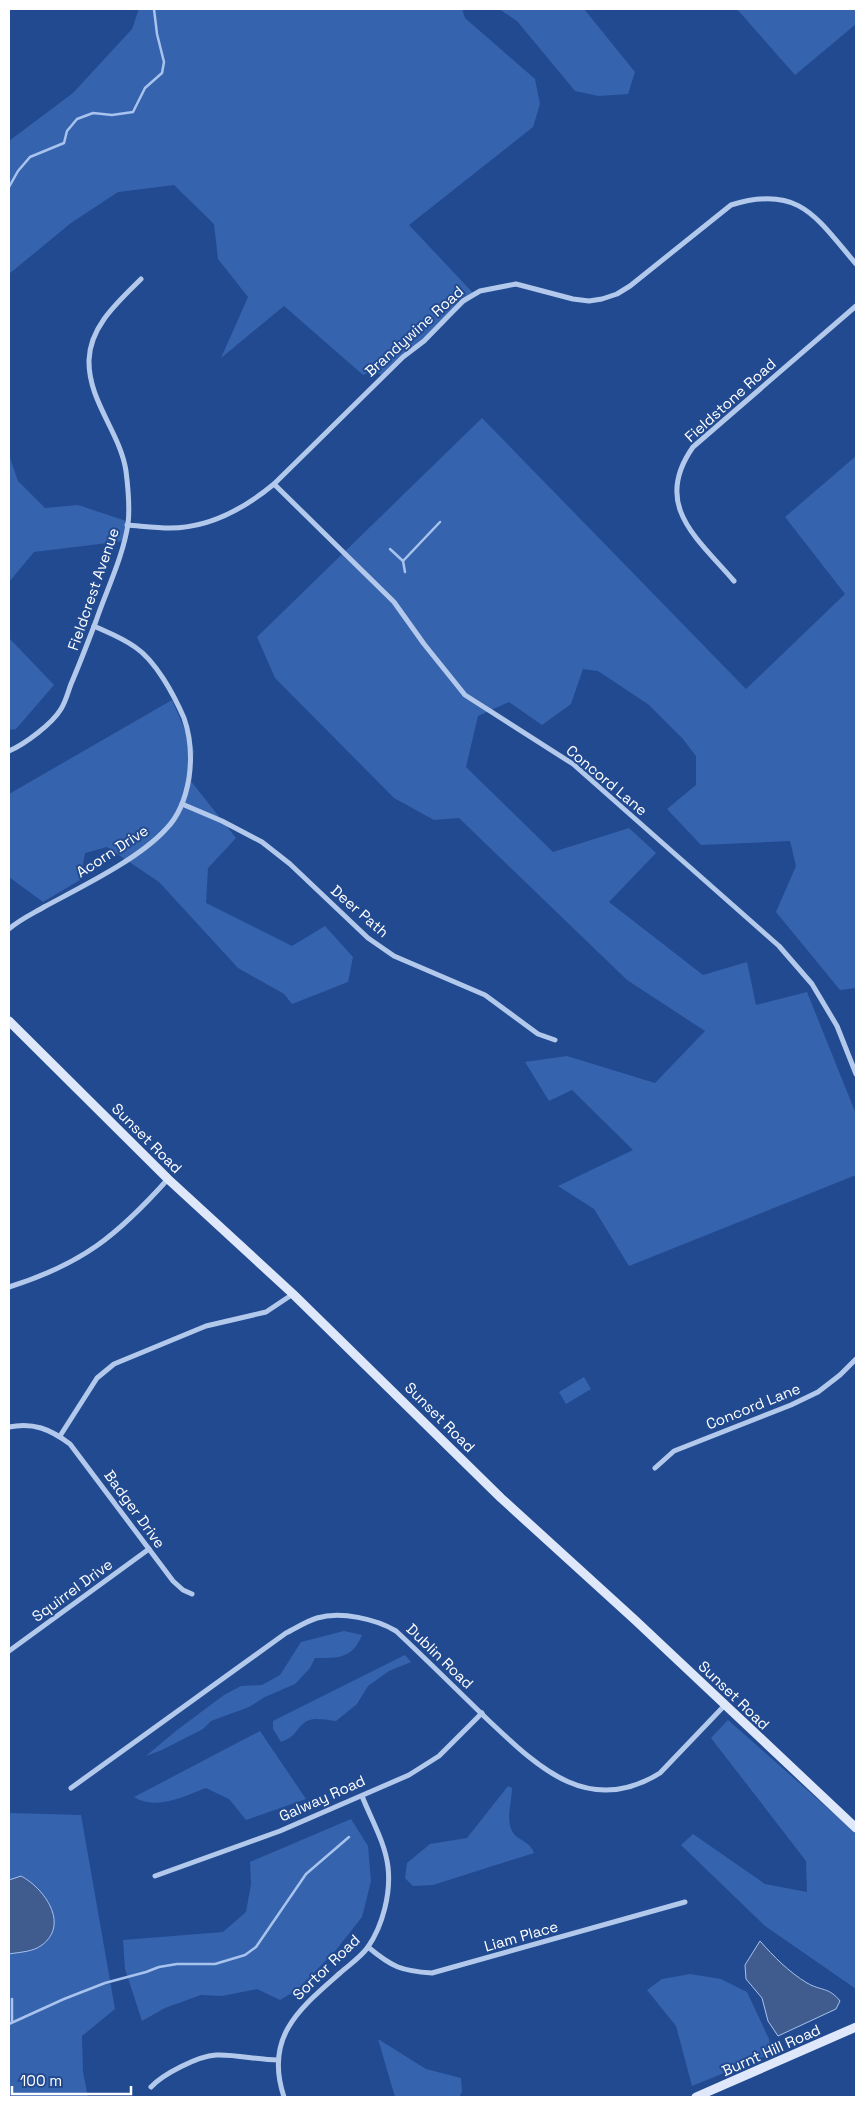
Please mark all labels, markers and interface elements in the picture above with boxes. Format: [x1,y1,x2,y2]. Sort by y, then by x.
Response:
street label: Brandywine Road [361,282,467,380]
street label: Fieldstone Road [680,354,780,446]
street label: Fieldcrest Avenue [63,525,123,653]
street label: Concord Lane [563,741,652,820]
street label: Acorn Drive [72,821,152,881]
street label: Deer Path [327,881,393,941]
street label: Sunset Road [108,1099,186,1177]
street label: Sunset Road [401,1378,479,1456]
street label: Concord Lane [703,1378,803,1434]
street label: Badger Drive [100,1466,170,1552]
street label: Squirrel Drive [28,1554,116,1626]
street label: Dublin Road [402,1619,478,1693]
street label: Sunset Road [694,1656,774,1734]
street label: Galway Road [276,1771,368,1825]
street label: Liam Place [482,1916,560,1956]
street label: Sortor Road [288,1930,364,2004]
street label: Burnt Hill Road [719,2020,823,2080]
scale bar [12,2064,131,2096]
text: 100 m [20,2071,62,2090]

